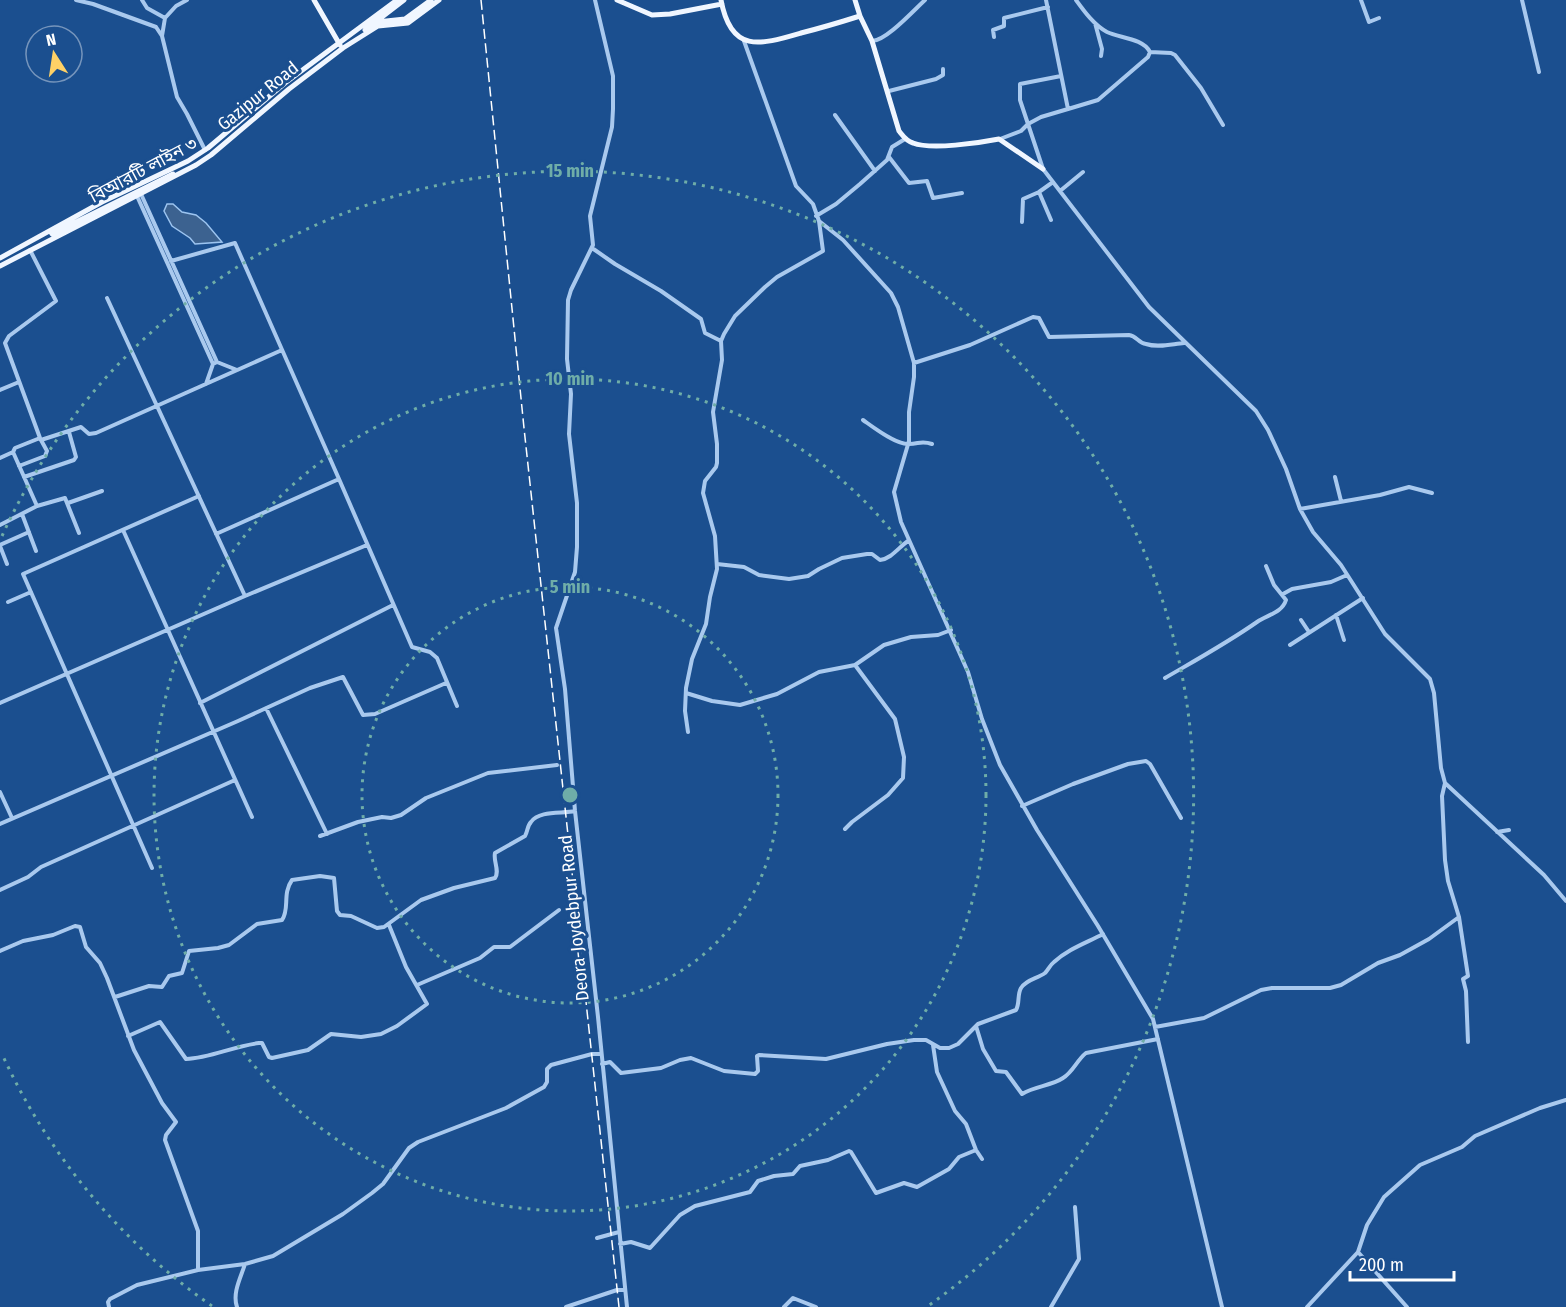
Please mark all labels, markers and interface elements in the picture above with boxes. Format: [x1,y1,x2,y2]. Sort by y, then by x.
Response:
north arrow [24,24,84,84]
text: N [44,30,58,50]
street label: Gazipur Road [213,57,303,135]
street label: বিআরটি লাইন ৩ [84,132,201,208]
text: 15 min [546,160,594,182]
text: 10 min [545,368,595,390]
text: 5 min [550,576,590,598]
centre of rings [560,785,580,805]
street label: Deora-Joydebpur Road [554,834,594,1002]
scale bar [1350,1244,1454,1282]
text: 200 m [1359,1254,1404,1276]

